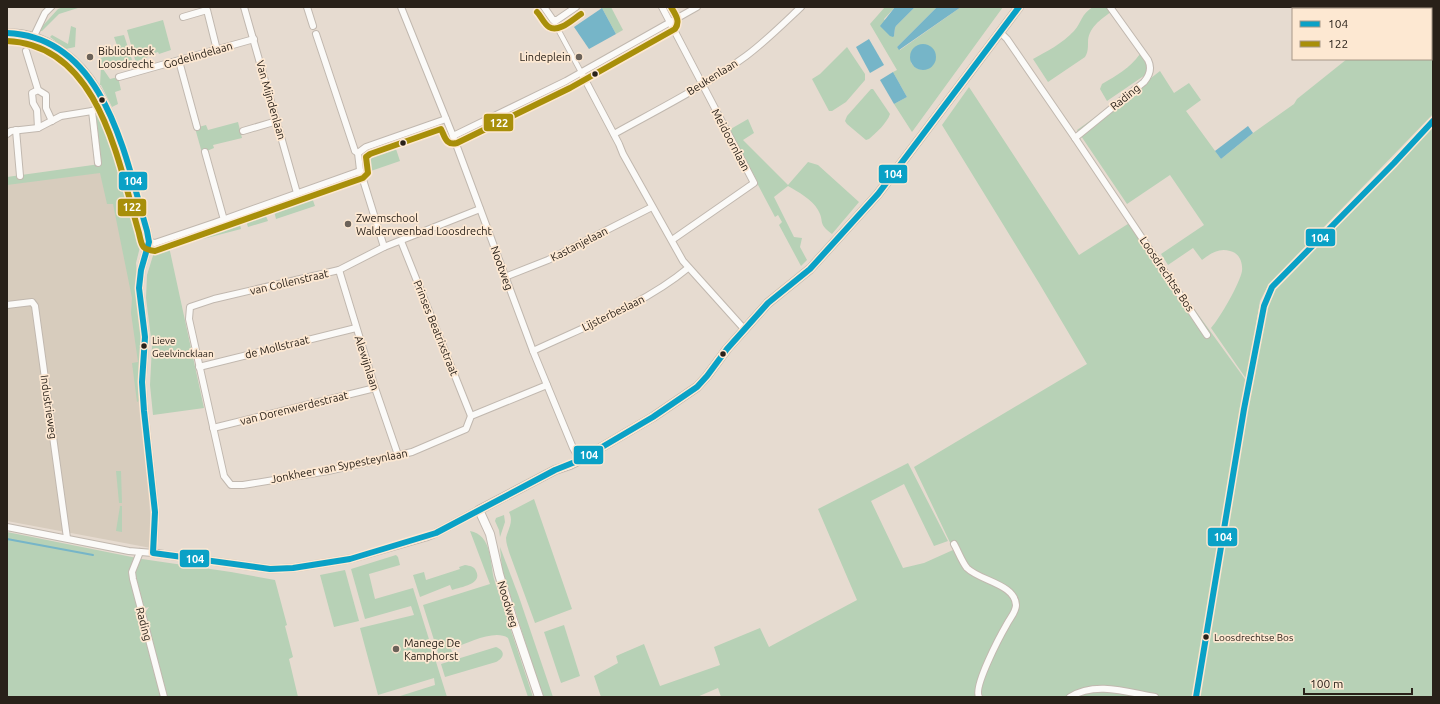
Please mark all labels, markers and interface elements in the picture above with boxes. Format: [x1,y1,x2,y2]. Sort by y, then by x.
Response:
legend [1292,8,1432,60]
text: 104 [1328,17,1349,30]
text: 122 [1328,37,1348,50]
street label: Godelindelaan [162,39,234,71]
place label: Bibliotheek Loosdrecht [98,45,155,70]
place label: Lindeplein [520,51,571,63]
marker: Bibliotheek Loosdrecht [85,52,95,62]
marker: Lindeplein [574,52,584,62]
street label: Beukenlaan [684,57,740,97]
street label: Van Mijndenlaan [254,59,288,141]
unlabelled marker [590,69,600,79]
street label: Rading [1108,82,1142,112]
unlabelled marker [97,95,107,105]
street label: Meidoornlaan [710,107,752,173]
line badge: 122 [483,113,514,132]
text: 122 [490,117,508,129]
unlabelled marker [398,138,408,148]
line badge: 104 [878,164,908,184]
text: 104 [884,168,902,180]
line badge: 104 [118,171,148,191]
text: 104 [124,175,142,187]
line badge: 122 [117,198,147,217]
text: 122 [123,201,141,213]
place label: Zwemschool Walderveenbad Loosdrecht [356,212,493,237]
marker: Zwemschool Walderveenbad Loosdrecht [343,219,353,229]
street label: Kastanjelaan [548,224,610,264]
line badge: 104 [1305,228,1336,247]
text: 104 [1311,232,1329,244]
street label: Loosdrechtse Bos [1138,235,1196,314]
street label: Nootweg [488,244,516,292]
street label: van Collenstraat [249,267,330,297]
street label: Prinses Beatrixstraat [411,278,461,378]
street label: Lijsterbeslaan [580,293,646,333]
street label: de Mollstraat [244,333,311,361]
street label: Alewijnlaan [353,334,381,392]
place label: Lieve Geelvincklaan [152,335,214,359]
marker: Lieve Geelvincklaan [139,341,149,351]
unlabelled marker [718,349,728,359]
street label: Industrieweg [39,374,59,440]
street label: van Dorenwerdestraat [239,389,350,427]
line badge: 104 [573,445,604,465]
street label: Jonkheer van Sypesteynlaan [270,447,408,485]
text: 104 [580,449,598,461]
line badge: 104 [1207,527,1238,547]
text: 104 [1214,531,1232,543]
line badge: 104 [179,549,210,568]
text: 104 [186,553,204,565]
street label: Noodweg [495,579,521,629]
street label: Rading [134,606,154,642]
marker: Loosdrechtse Bos [1201,632,1211,642]
place label: Loosdrechtse Bos [1214,632,1293,643]
place label: Manege De Kamphorst [404,637,460,662]
marker: Manege De Kamphorst [391,644,401,654]
scale bar [1304,670,1412,696]
text: 100 m [1310,677,1343,690]

